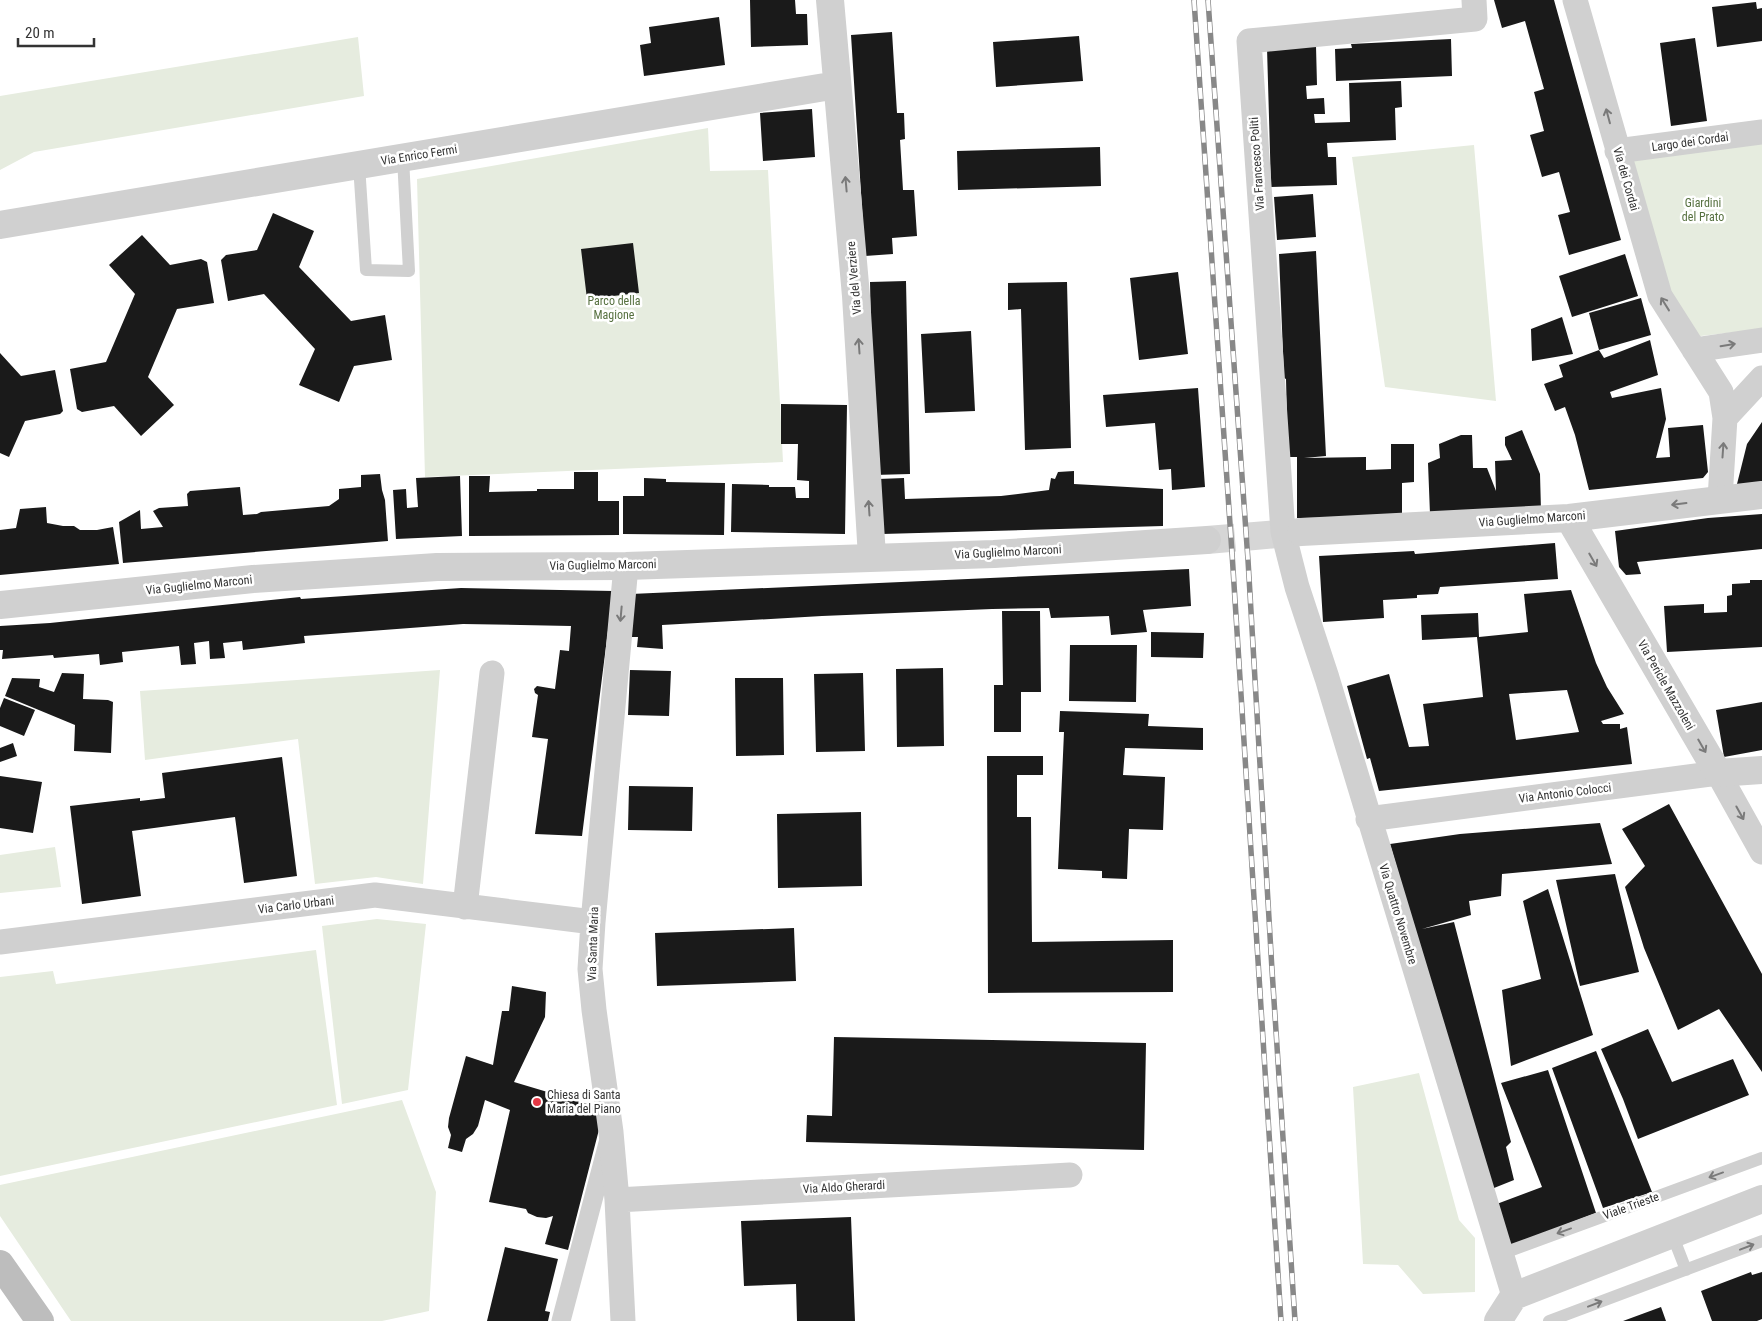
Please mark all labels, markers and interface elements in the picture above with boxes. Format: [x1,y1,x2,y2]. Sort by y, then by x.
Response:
scale bar [18,15,94,47]
text: 20 m [25,24,55,42]
one-way arrow [1602,108,1612,124]
street label: Via Francesco Politi [1247,117,1267,211]
street label: Largo dei Cordai [1651,130,1729,154]
street label: Via Enrico Fermi [380,142,458,168]
street label: Via dei Cordai [1610,145,1642,213]
one-way arrow [841,176,851,192]
park label: Giardini del Prato [1682,196,1724,224]
street label: Via del Verziere [844,240,864,315]
park label: Parco della Magione [587,294,641,322]
one-way arrow [1659,298,1669,312]
one-way arrow [854,338,864,354]
one-way arrow [1720,340,1736,350]
one-way arrow [1719,442,1728,458]
one-way arrow [1671,499,1687,509]
one-way arrow [864,501,873,517]
street label: Via Guglielmo Marconi [1478,508,1586,530]
street label: Via Guglielmo Marconi [954,542,1062,562]
one-way arrow [1589,553,1599,567]
street label: Via Guglielmo Marconi [549,557,657,573]
street label: Via Guglielmo Marconi [145,572,253,598]
one-way arrow [617,606,626,622]
street label: Via Pericle Mazzoleni [1635,638,1697,732]
one-way arrow [1698,738,1708,752]
street label: Via Antonio Colocci [1518,780,1612,806]
one-way arrow [1735,805,1745,820]
street label: Via Quattro Novembre [1376,862,1420,966]
street label: Via Carlo Urbani [257,893,335,917]
street label: Via Santa Maria [585,906,601,982]
place label: Chiesa di Santa Maria del Piano [547,1088,621,1116]
marker: Chiesa di Santa Maria del Piano [531,1096,543,1108]
one-way arrow [1709,1171,1724,1180]
street label: Via Aldo Gherardi [803,1178,885,1196]
street label: Viale Trieste [1601,1189,1661,1223]
one-way arrow [1557,1227,1572,1236]
one-way arrow [1739,1242,1754,1251]
one-way arrow [1587,1299,1602,1308]

